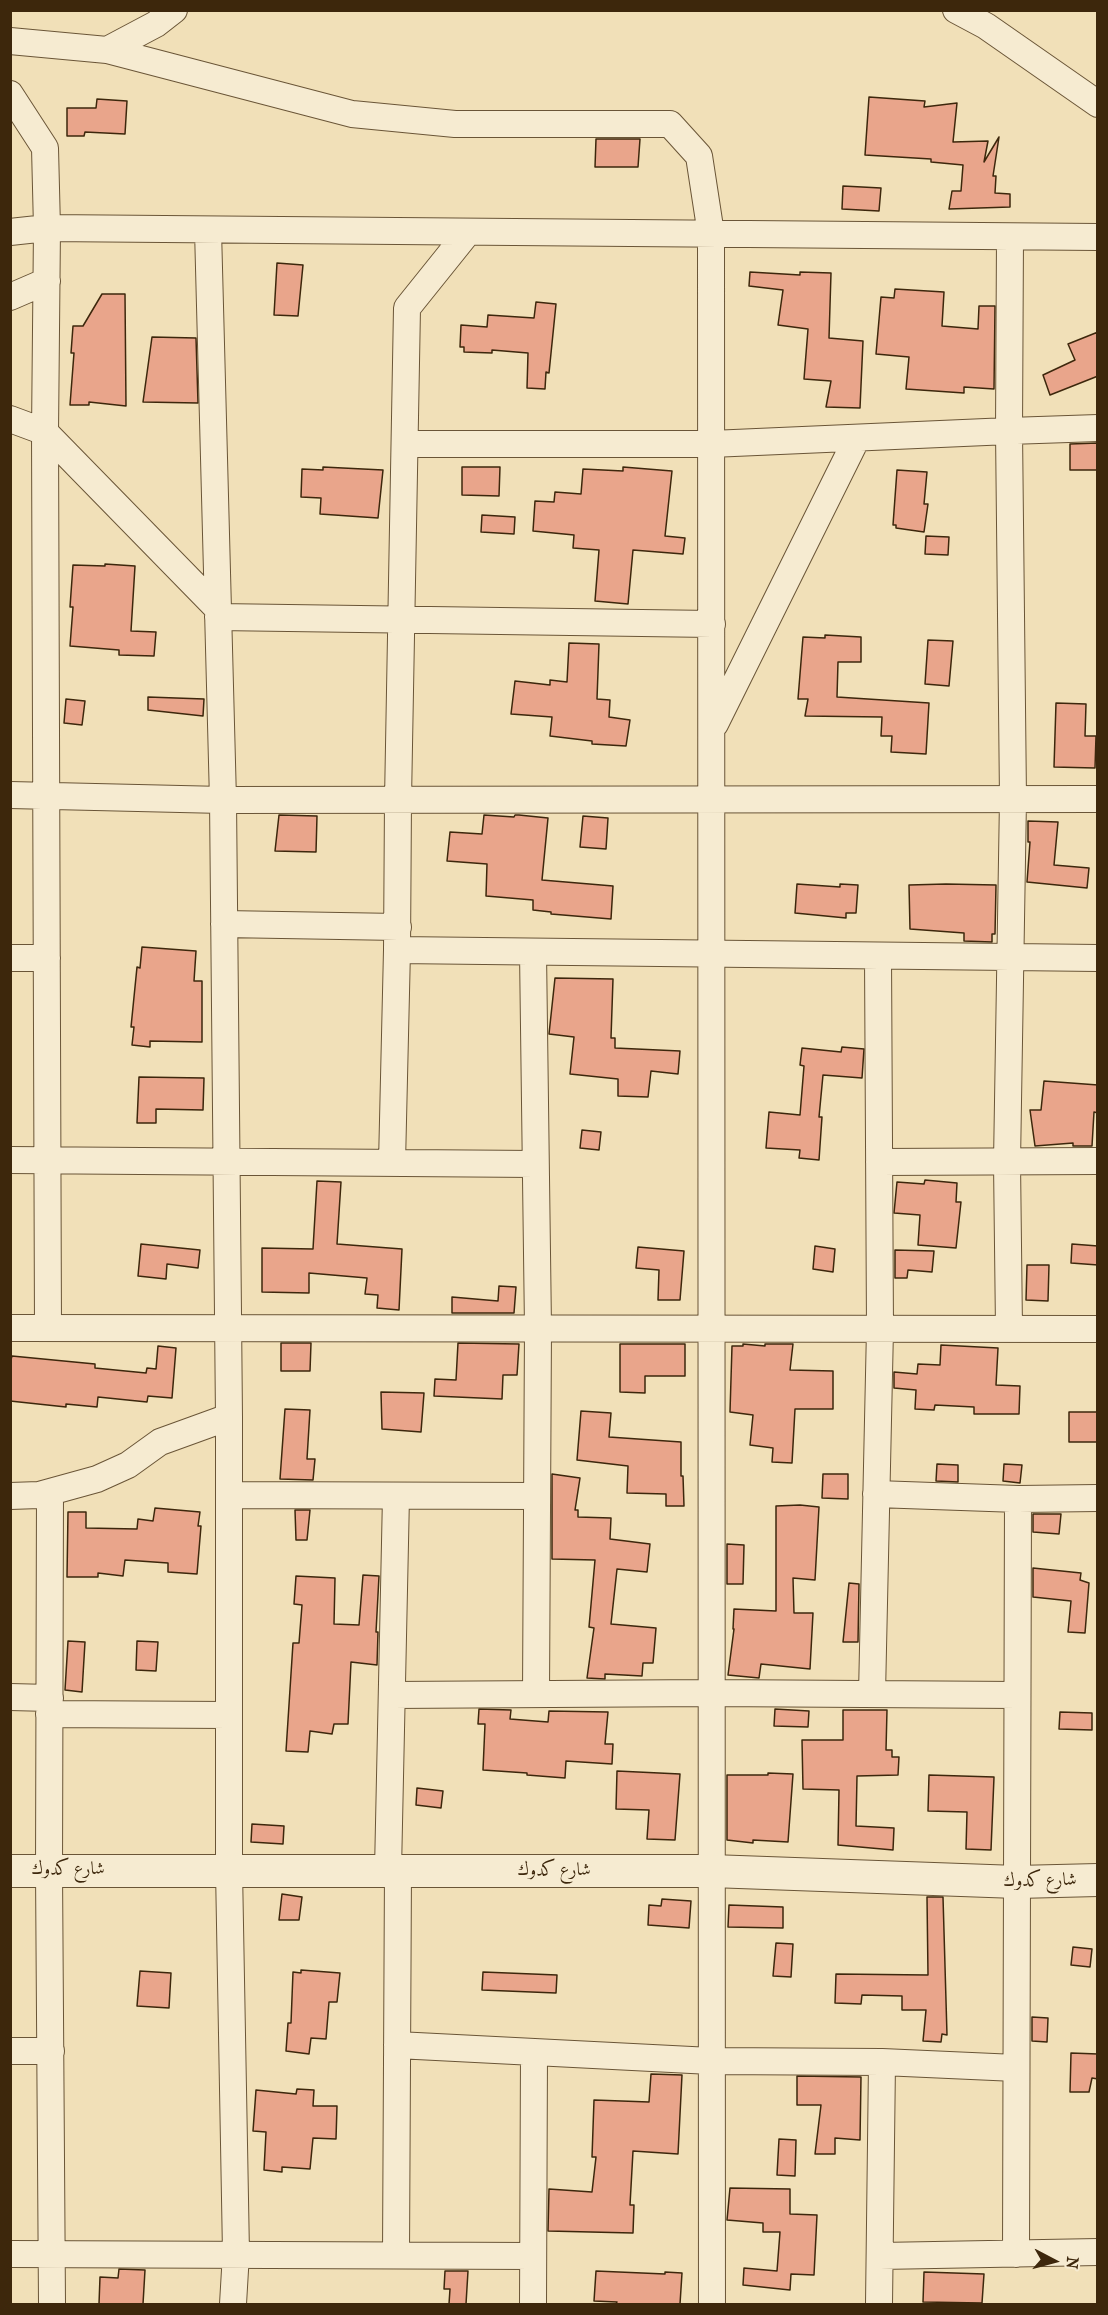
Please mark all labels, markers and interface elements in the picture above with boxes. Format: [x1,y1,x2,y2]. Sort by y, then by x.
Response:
street label: شارع كدوك [31,1859,105,1881]
street label: شارع كدوك [517,1860,591,1882]
street label: شارع كدوك [1003,1870,1077,1892]
north arrow [1024,2231,1084,2291]
text: N [1062,2256,1082,2270]

